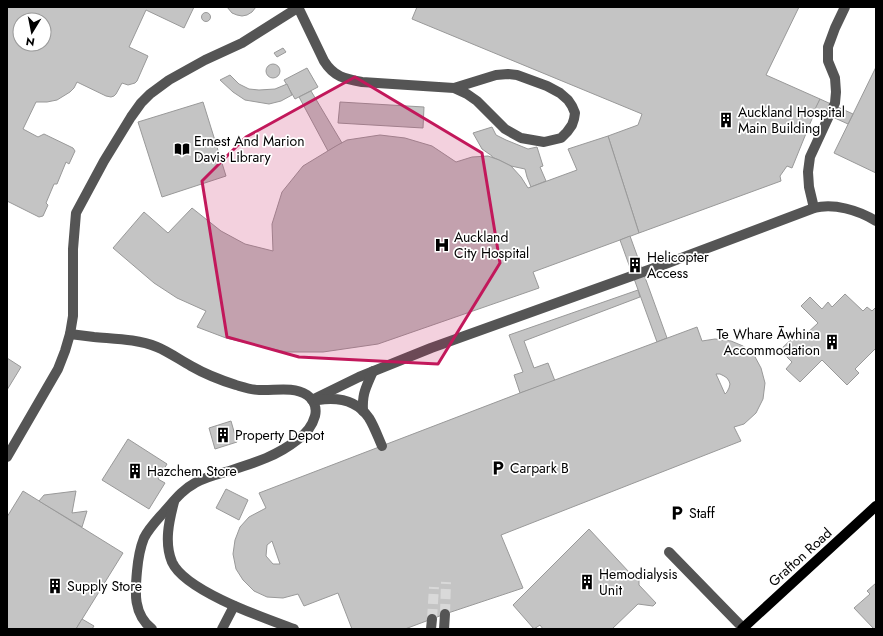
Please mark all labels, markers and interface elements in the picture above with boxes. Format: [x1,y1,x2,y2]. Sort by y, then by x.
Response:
north arrow [12,12,52,52]
text: N [25,33,36,50]
place label: Auckland Hospital Main Building [738,102,845,138]
building icon: Auckland Hospital Main Building [717,111,735,129]
place label: Ernest And Marion Davis Library [194,131,305,167]
library icon: Ernest And Marion Davis Library [173,140,191,158]
place label: Auckland City Hospital [454,227,529,263]
hospital icon: Auckland City Hospital [433,236,451,254]
place label: Helicopter Access [647,247,709,283]
building icon: Helicopter Access [626,256,644,274]
place label: Te Whare Āwhina Accommodation [716,324,820,360]
building icon: Te Whare Āwhina Accommodation [823,333,841,351]
place label: Property Depot [235,425,325,445]
building icon: Property Depot [214,426,232,444]
place label: Carpark B [510,458,569,478]
parking icon: Carpark B [489,459,507,477]
place label: Hazchem Store [147,461,237,481]
building icon: Hazchem Store [126,462,144,480]
place label: Staff [689,503,716,523]
parking icon: Staff [668,504,686,522]
street label: Grafton Road [764,523,836,591]
place label: Hemodialysis Unit [599,564,678,600]
building icon: Hemodialysis Unit [578,573,596,591]
place label: Supply Store [67,576,142,596]
building icon: Supply Store [46,577,64,595]

